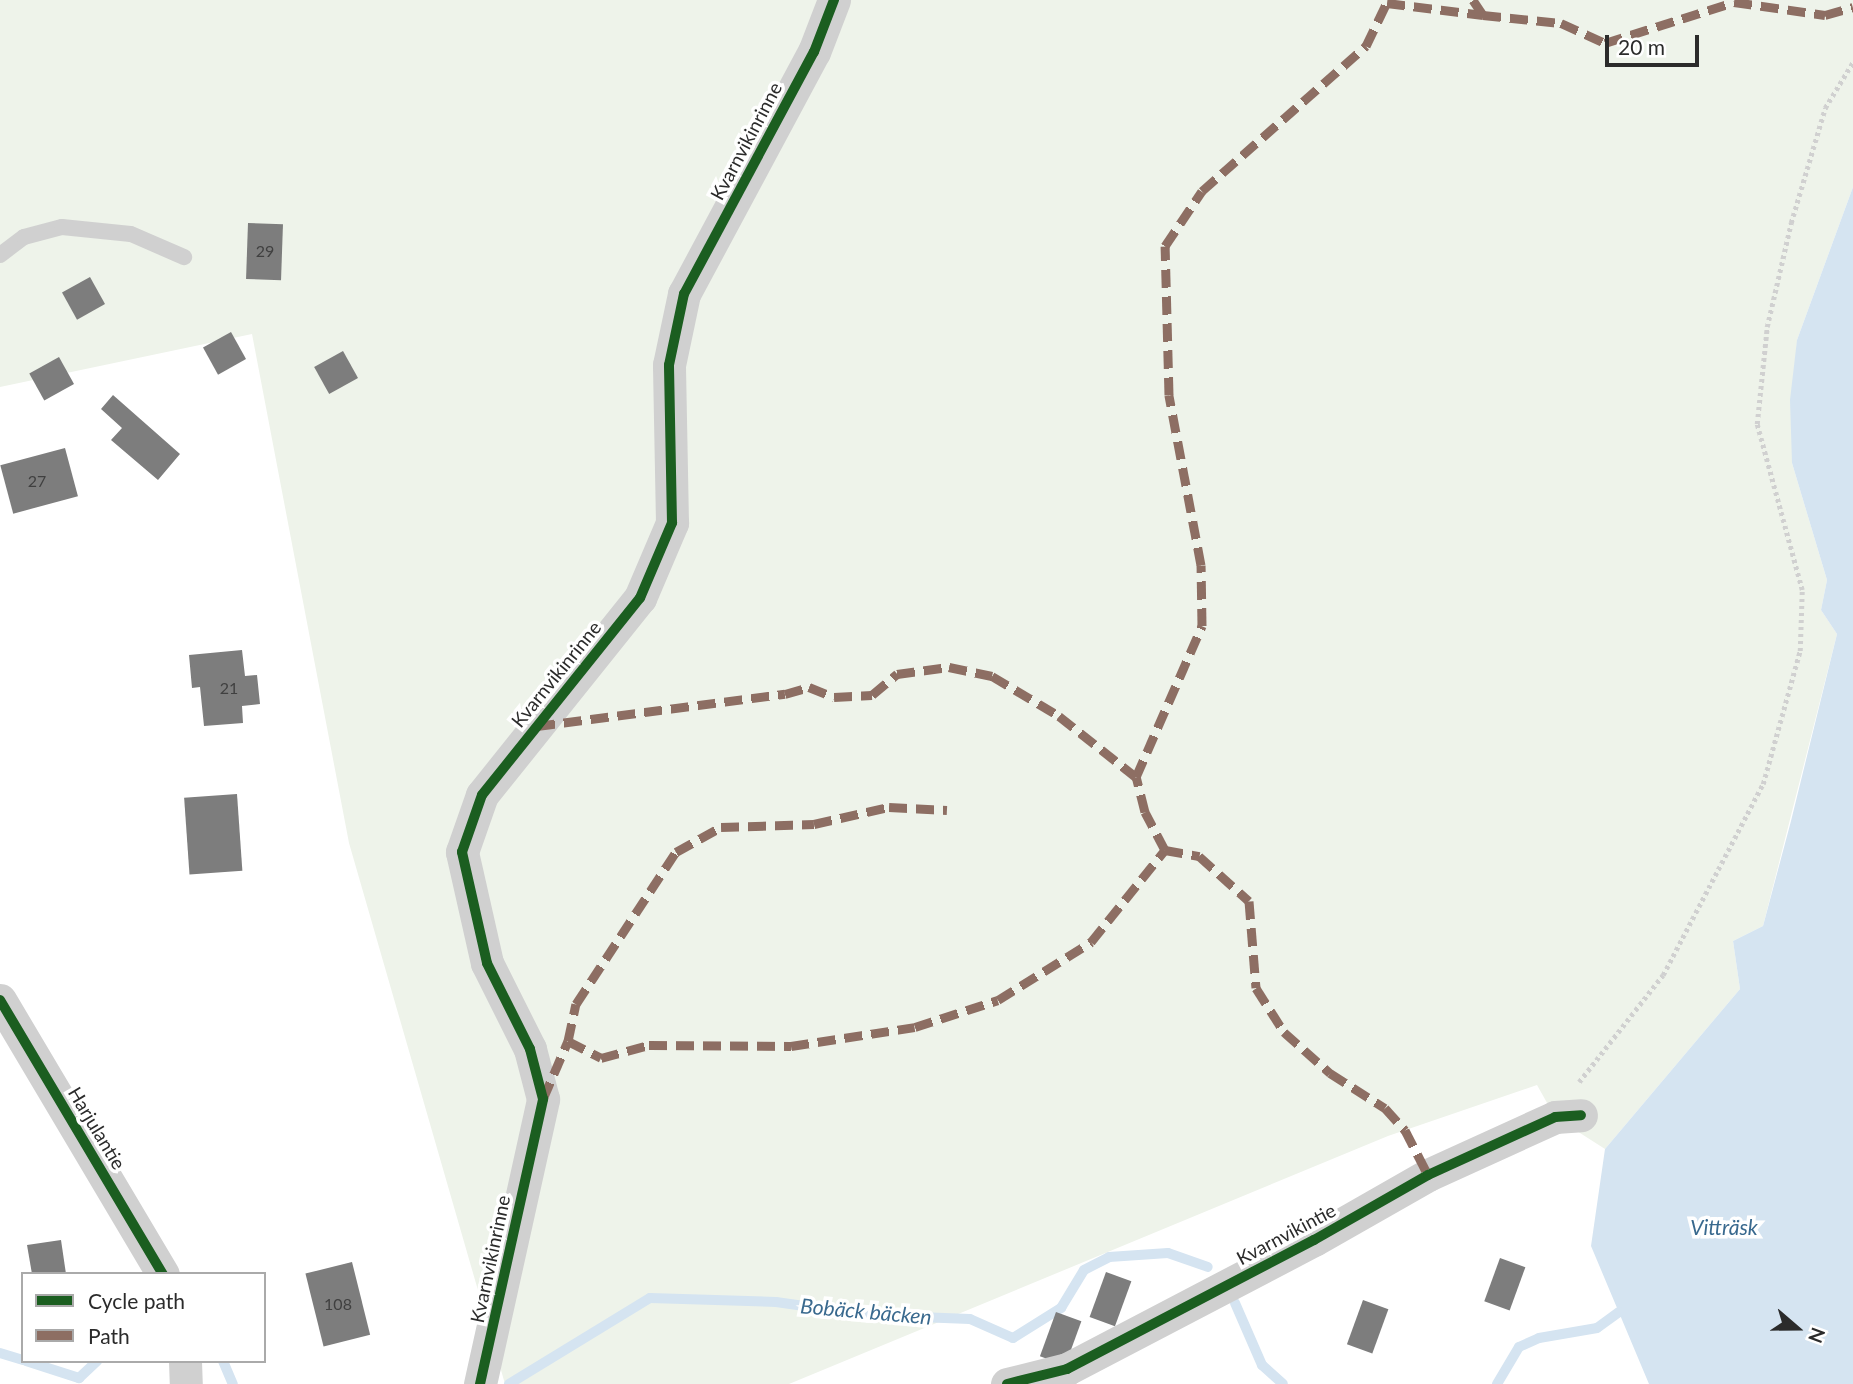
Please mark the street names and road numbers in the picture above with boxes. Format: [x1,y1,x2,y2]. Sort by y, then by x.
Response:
street label: Kvarnvikinrinne [705,78,787,204]
street label: Kvarnvikinrinne [506,616,606,732]
street label: Harjulantie [64,1083,130,1173]
street label: Kvarnvikinrinne [465,1193,515,1325]
street label: Kvarnvikintie [1233,1198,1339,1270]

